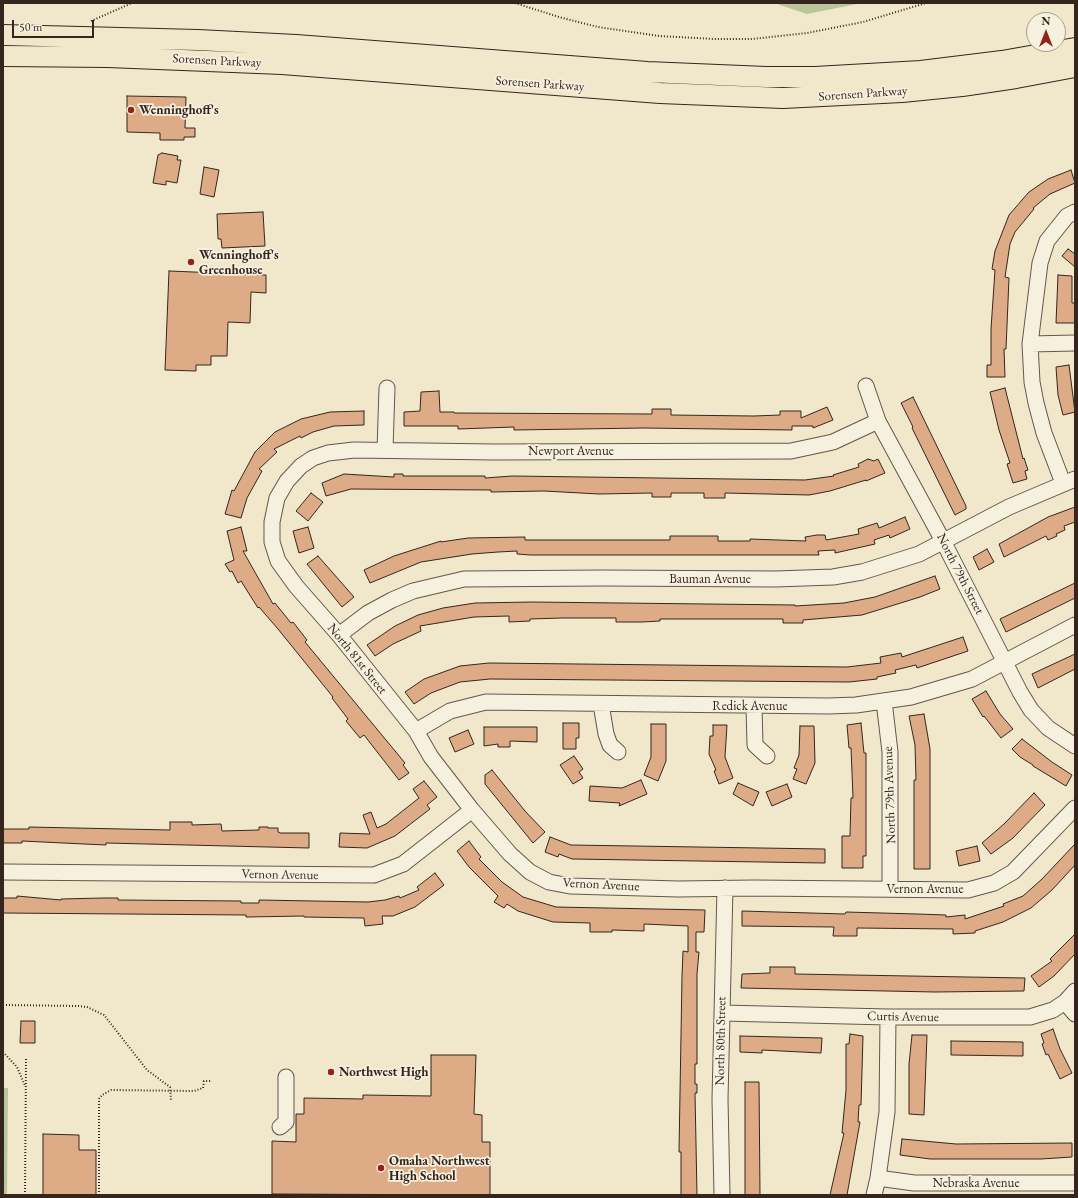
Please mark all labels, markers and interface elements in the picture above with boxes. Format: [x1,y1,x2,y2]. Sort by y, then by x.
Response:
scale bar [14,12,96,38]
north arrow [1026,12,1066,52]
text: N [1042,14,1050,28]
text: 50 m [19,19,42,35]
street label: Sorensen Parkway [172,51,262,71]
street label: Sorensen Parkway [495,73,585,95]
street label: Sorensen Parkway [818,83,908,105]
place label: Wenninghoff's [139,102,219,118]
marker: Wenninghoff's [126,105,136,115]
place label: Wenninghoff's Greenhouse [199,247,279,278]
marker: Wenninghoff's Greenhouse [186,257,196,267]
street label: Newport Avenue [528,443,614,459]
street label: North 79th Street [933,531,987,617]
street label: Bauman Avenue [669,571,751,587]
street label: North 81st Street [324,621,390,697]
street label: Redick Avenue [712,698,788,714]
street label: North 79th Avenue [881,746,899,844]
street label: Vernon Avenue [241,867,319,883]
street label: Vernon Avenue [562,875,640,895]
street label: Vernon Avenue [887,881,963,897]
street label: North 80th Street [712,996,730,1086]
street label: Curtis Avenue [867,1009,939,1025]
place label: Northwest High [339,1064,429,1080]
marker: Northwest High [326,1067,336,1077]
place label: Omaha Northwest High School [389,1153,490,1184]
marker: Omaha Northwest High School [376,1163,386,1173]
street label: Nebraska Avenue [933,1175,1019,1191]

